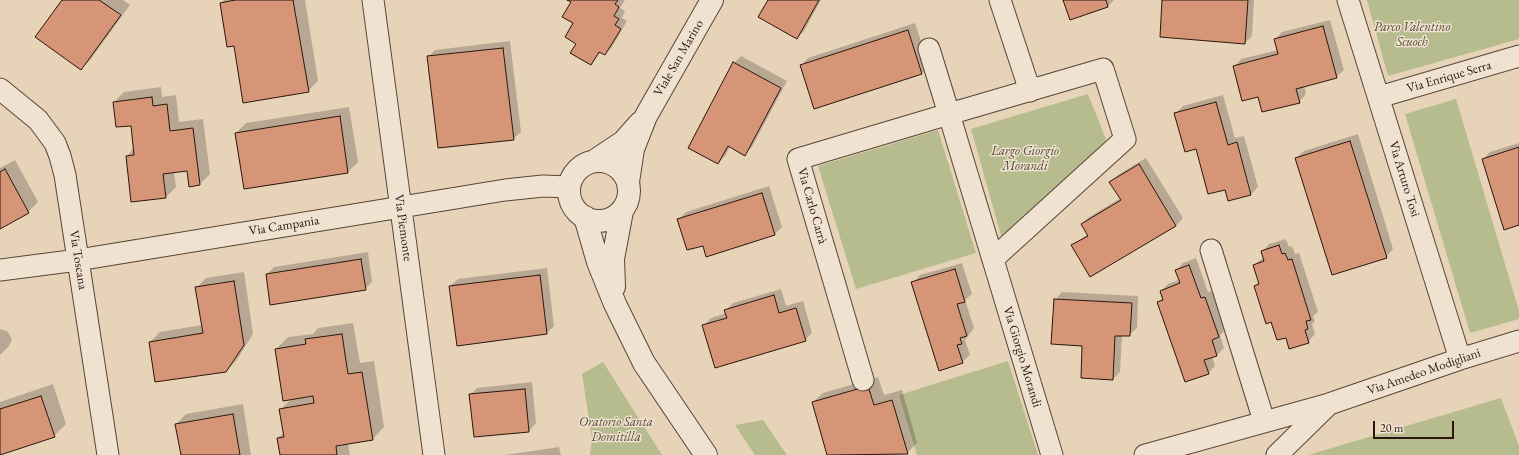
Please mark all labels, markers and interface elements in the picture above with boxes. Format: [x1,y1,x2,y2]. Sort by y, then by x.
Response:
street label: Viale San Marino [651,17,707,99]
park label: Parco Valentino Scuoch [1374,19,1450,50]
street label: Via Enrique Serra [1405,57,1493,97]
street label: Via Arturo Tosi [1385,139,1423,219]
park label: Largo Giorgio Morandi [991,143,1059,174]
street label: Via Carlo Carrà [794,166,830,246]
street label: Via Piemonte [391,194,415,262]
street label: Via Campania [248,213,320,239]
street label: Via Toscana [66,229,90,291]
street label: Via Giorgio Morandi [999,305,1045,409]
street label: Via Amedeo Modigliani [1365,345,1483,399]
scale bar [1375,413,1456,439]
park label: Oratorio Santa Domitilla [579,414,653,445]
text: 20 m [1380,420,1403,436]

